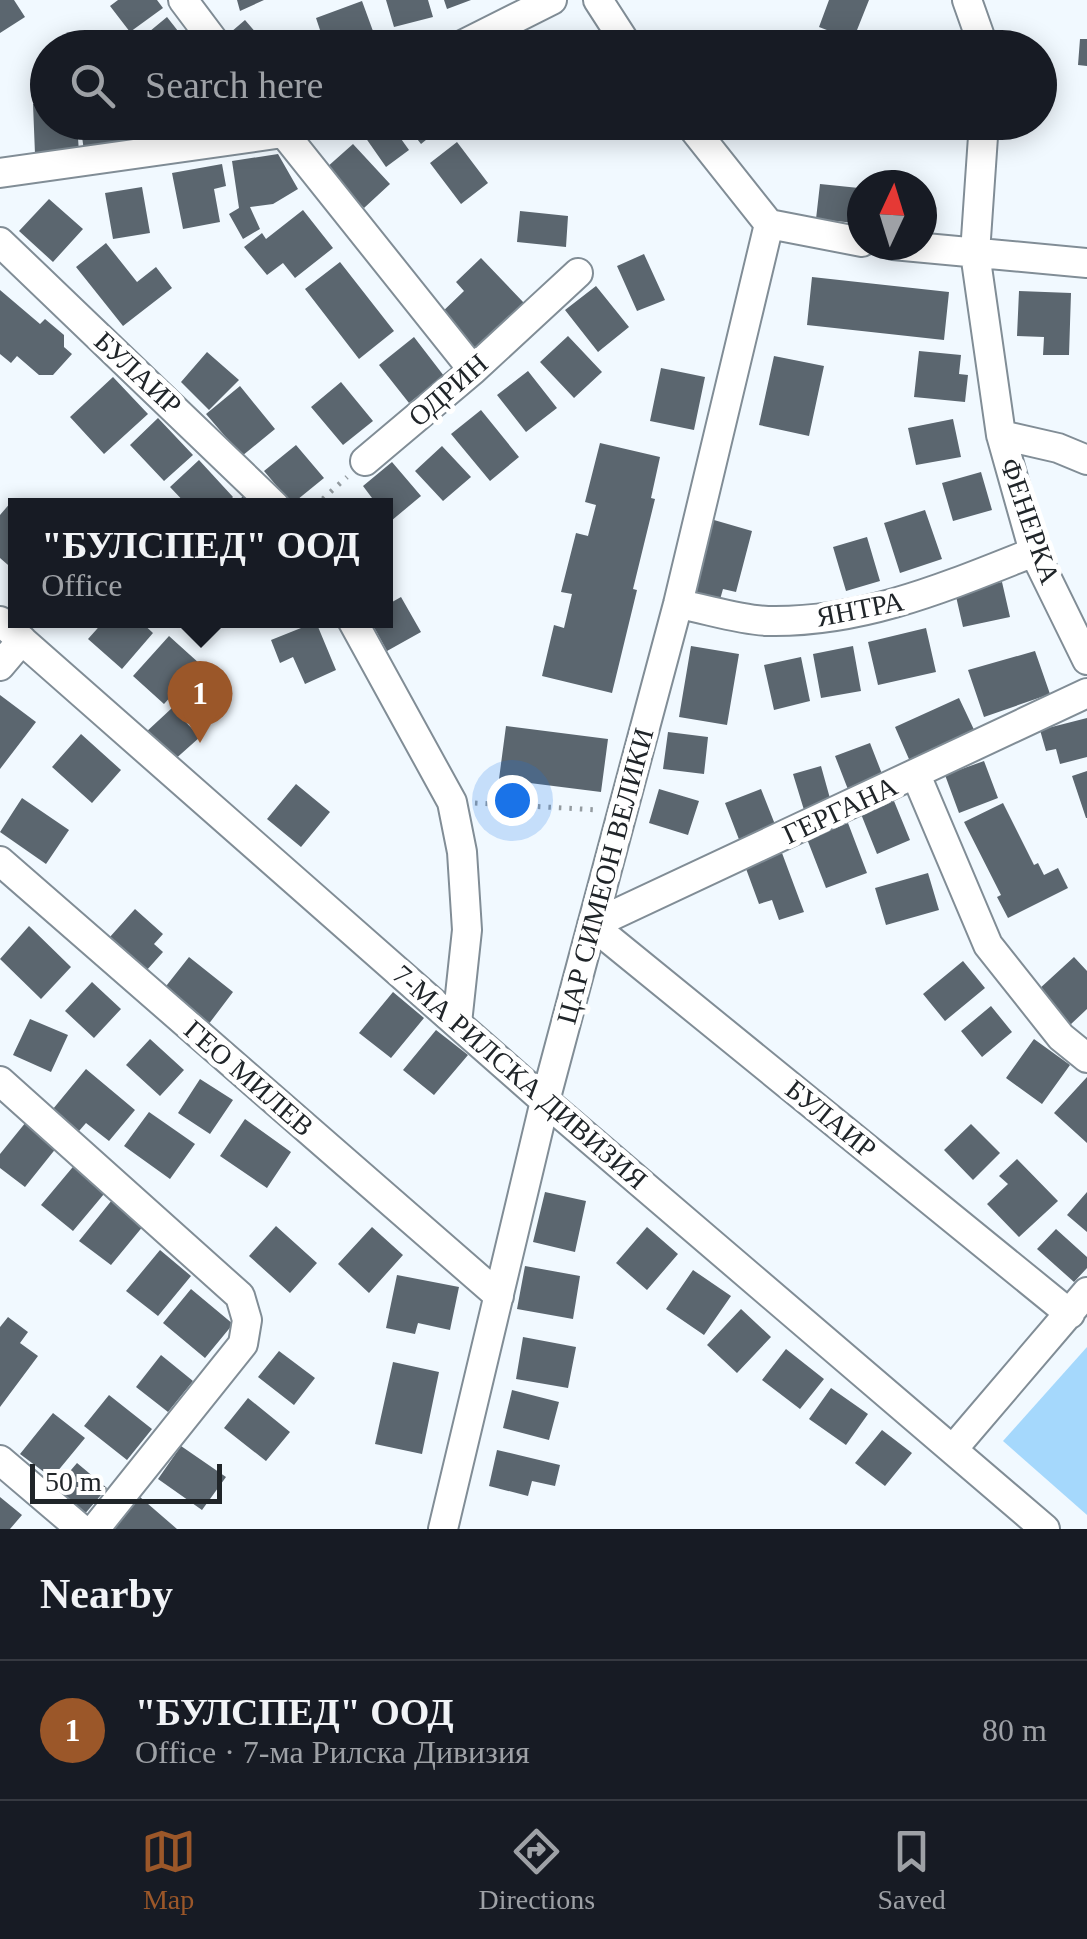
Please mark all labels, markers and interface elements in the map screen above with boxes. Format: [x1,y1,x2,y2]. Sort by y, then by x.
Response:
search box [30,30,1057,140]
icon: search [65,58,120,113]
text: Search here [145,64,323,106]
north arrow [847,170,937,260]
street label: БУЛАИР [88,325,188,421]
street label: ОДРИН [402,347,494,433]
street label: ФЕНЕРКА [994,454,1066,589]
popup [8,498,393,628]
text: "БУЛСПЕД" ООД [41,524,360,566]
text: Office [41,567,122,603]
street label: ЯНТРА [814,585,907,633]
pin: 1 [168,660,232,743]
street label: ЦАР СИМЕОН ВЕЛИКИ [551,725,659,1027]
street label: ГЕРГАНА [778,770,903,850]
your location [487,775,538,826]
street label: 7-МА РИЛСКА ДИВИЗИЯ [387,958,653,1196]
street label: ГЕО МИЛЕВ [178,1014,320,1142]
street label: БУЛАИР [780,1073,882,1165]
scale bar [30,1459,222,1504]
text: 50 m [45,1466,102,1497]
text: Nearby [40,1571,173,1617]
text: "БУЛСПЕД" ООД [135,1691,454,1733]
text: 1 [65,1712,81,1748]
text: 80 m [982,1712,1047,1748]
text: Office · 7-ма Рилска Дивизия [135,1734,530,1770]
tab: Map [141,1824,196,1916]
tab: Directions [478,1824,595,1916]
tab: Saved [877,1824,946,1916]

